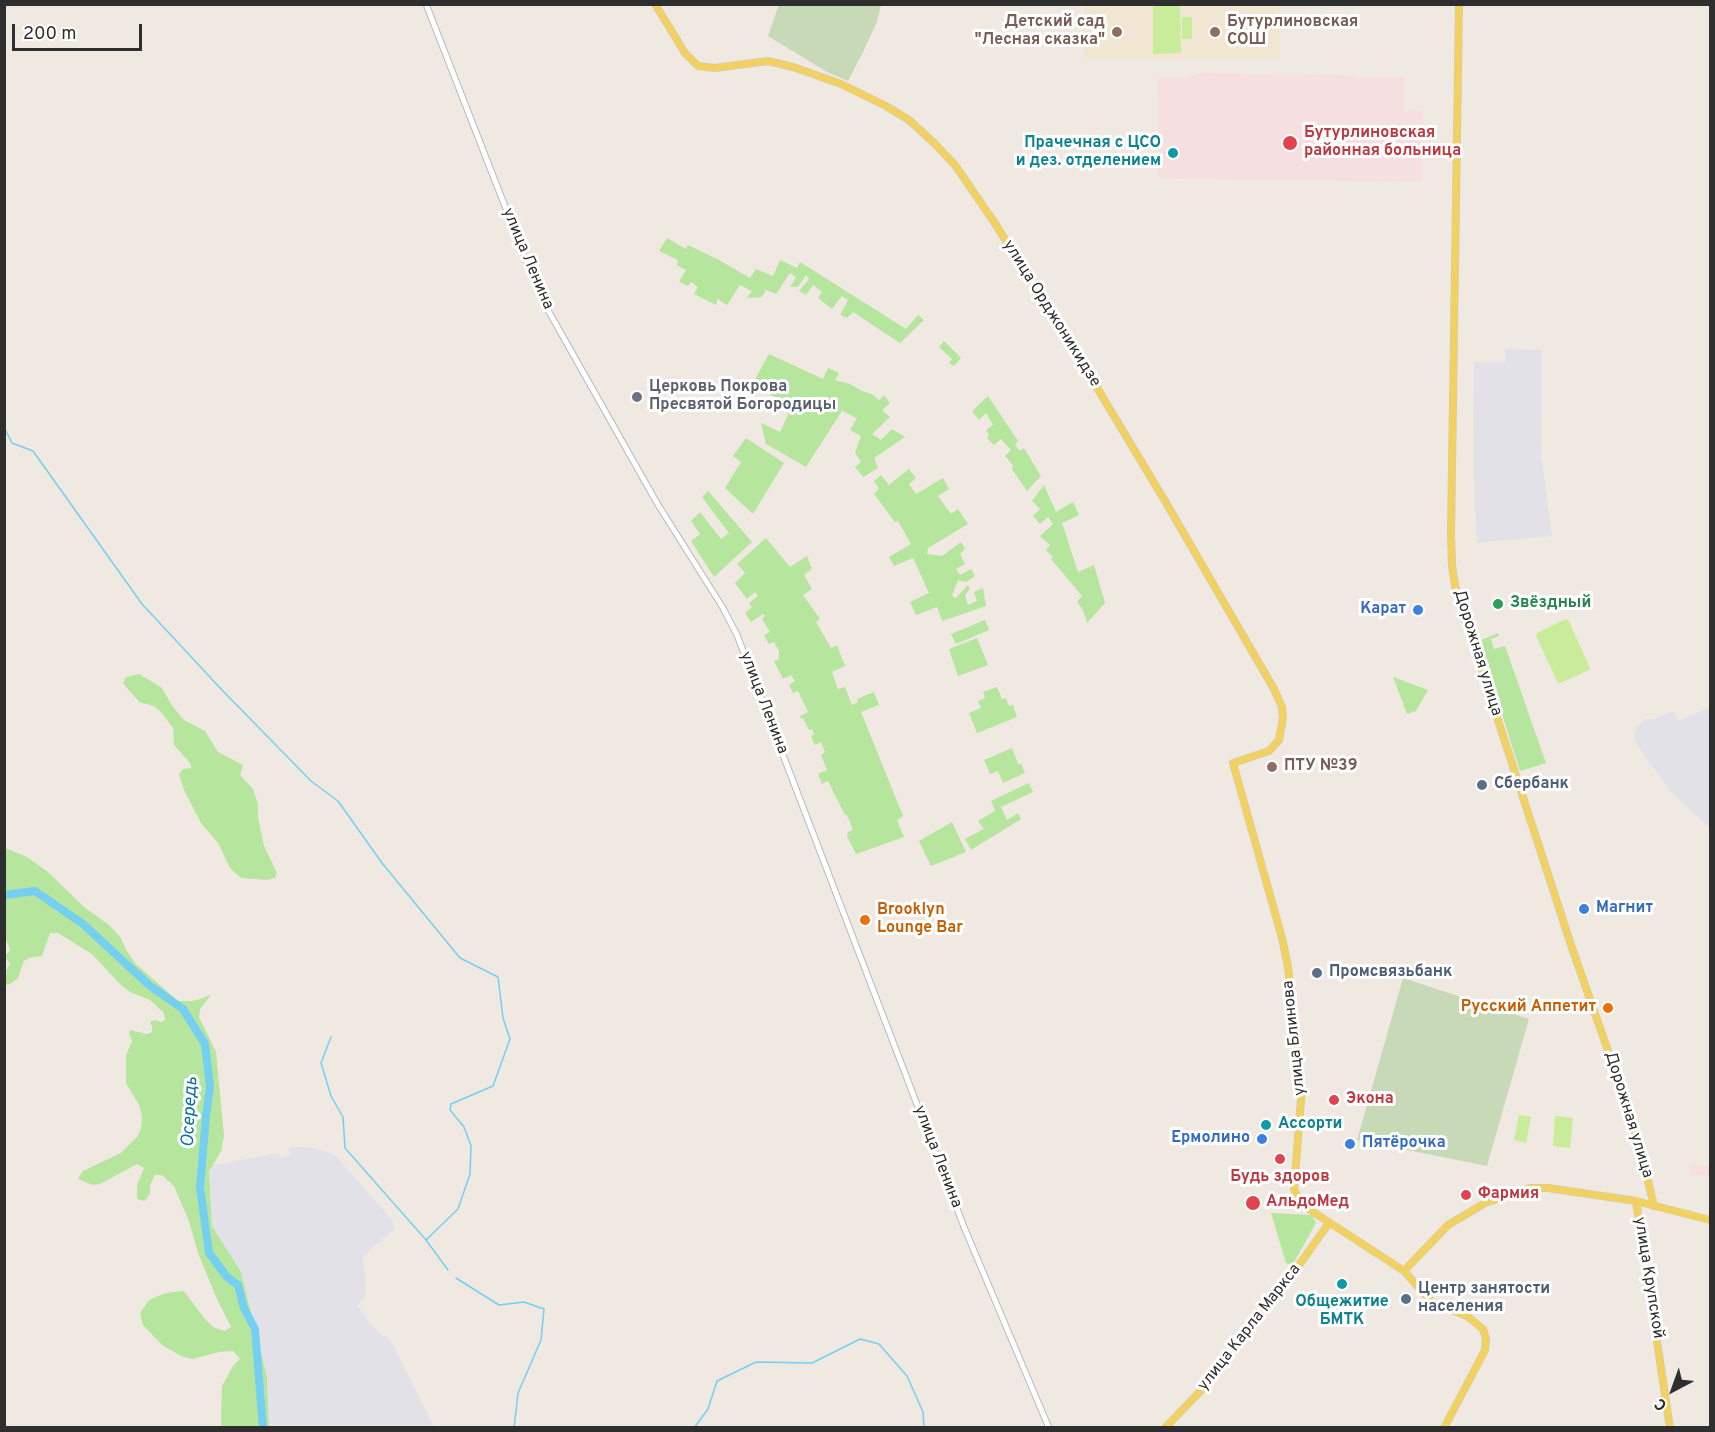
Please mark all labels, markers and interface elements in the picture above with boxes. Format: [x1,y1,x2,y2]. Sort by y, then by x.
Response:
scale bar [15,12,146,50]
place label: Детский сад "Лесная сказка" [975,13,1105,51]
place label: Бутурлиновская СОШ [1227,13,1358,51]
text: 200 m [23,23,76,46]
marker: Детский сад "Лесная сказка" [1110,25,1124,39]
marker: Бутурлиновская СОШ [1208,25,1222,39]
place label: Бутурлиновская районная больница [1304,124,1461,162]
place label: Прачечная с ЦСО и дез. отделением [1016,134,1161,172]
marker: Бутурлиновская районная больница [1281,134,1299,152]
marker: Прачечная с ЦСО и дез. отделением [1166,146,1180,160]
street label: улица Ленина [497,206,557,312]
street label: улица Орджоникидзе [998,237,1104,391]
place label: Церковь Покрова Пресвятой Богородицы [649,378,836,416]
marker: Церковь Покрова Пресвятой Богородицы [630,390,644,404]
street label: Дорожная улица [1449,587,1505,719]
place label: Звёздный [1510,594,1591,614]
marker: Звёздный [1491,597,1505,611]
place label: Карат [1360,600,1406,620]
marker: Карат [1411,603,1425,617]
street label: улица Ленина [735,649,791,757]
place label: ПТУ №39 [1284,757,1358,777]
marker: ПТУ №39 [1265,760,1279,774]
place label: Сбербанк [1494,775,1569,795]
marker: Сбербанк [1475,778,1489,792]
place label: Магнит [1596,899,1653,919]
place label: Brooklyn Lounge Bar [877,901,963,939]
marker: Магнит [1577,902,1591,916]
marker: Brooklyn Lounge Bar [858,913,872,927]
place label: Промсвязьбанк [1329,963,1452,983]
marker: Промсвязьбанк [1310,966,1324,980]
street label: улица Блинова [1279,979,1311,1097]
place label: Русский Аппетит [1461,998,1596,1018]
marker: Русский Аппетит [1601,1001,1615,1015]
street label: Дорожная улица [1600,1049,1656,1181]
water label: Осередь [178,1076,204,1148]
place label: Экона [1346,1090,1394,1110]
marker: Экона [1327,1093,1341,1107]
street label: улица Ленина [909,1103,965,1211]
place label: Ассорти [1278,1115,1342,1135]
marker: Ассорти [1259,1118,1273,1132]
place label: Ермолино [1171,1129,1250,1149]
marker: Ермолино [1255,1132,1269,1146]
place label: Пятёрочка [1362,1134,1446,1154]
marker: Пятёрочка [1343,1137,1357,1151]
marker: Будь здоров [1273,1152,1287,1166]
place label: Будь здоров [1230,1168,1330,1188]
place label: Фармия [1478,1185,1539,1205]
marker: Фармия [1459,1188,1473,1202]
place label: АльдоМед [1266,1193,1349,1213]
marker: АльдоМед [1244,1194,1262,1212]
street label: улица Крупской [1629,1216,1667,1340]
street label: улица Карла Маркса [1195,1261,1305,1395]
marker: Общежитие БМТК [1335,1277,1349,1291]
place label: Центр занятости населения [1418,1280,1550,1318]
marker: Центр занятости населения [1399,1292,1413,1306]
place label: Общежитие БМТК [1295,1293,1389,1331]
north arrow [1643,1360,1703,1420]
text: С [1651,1393,1672,1414]

